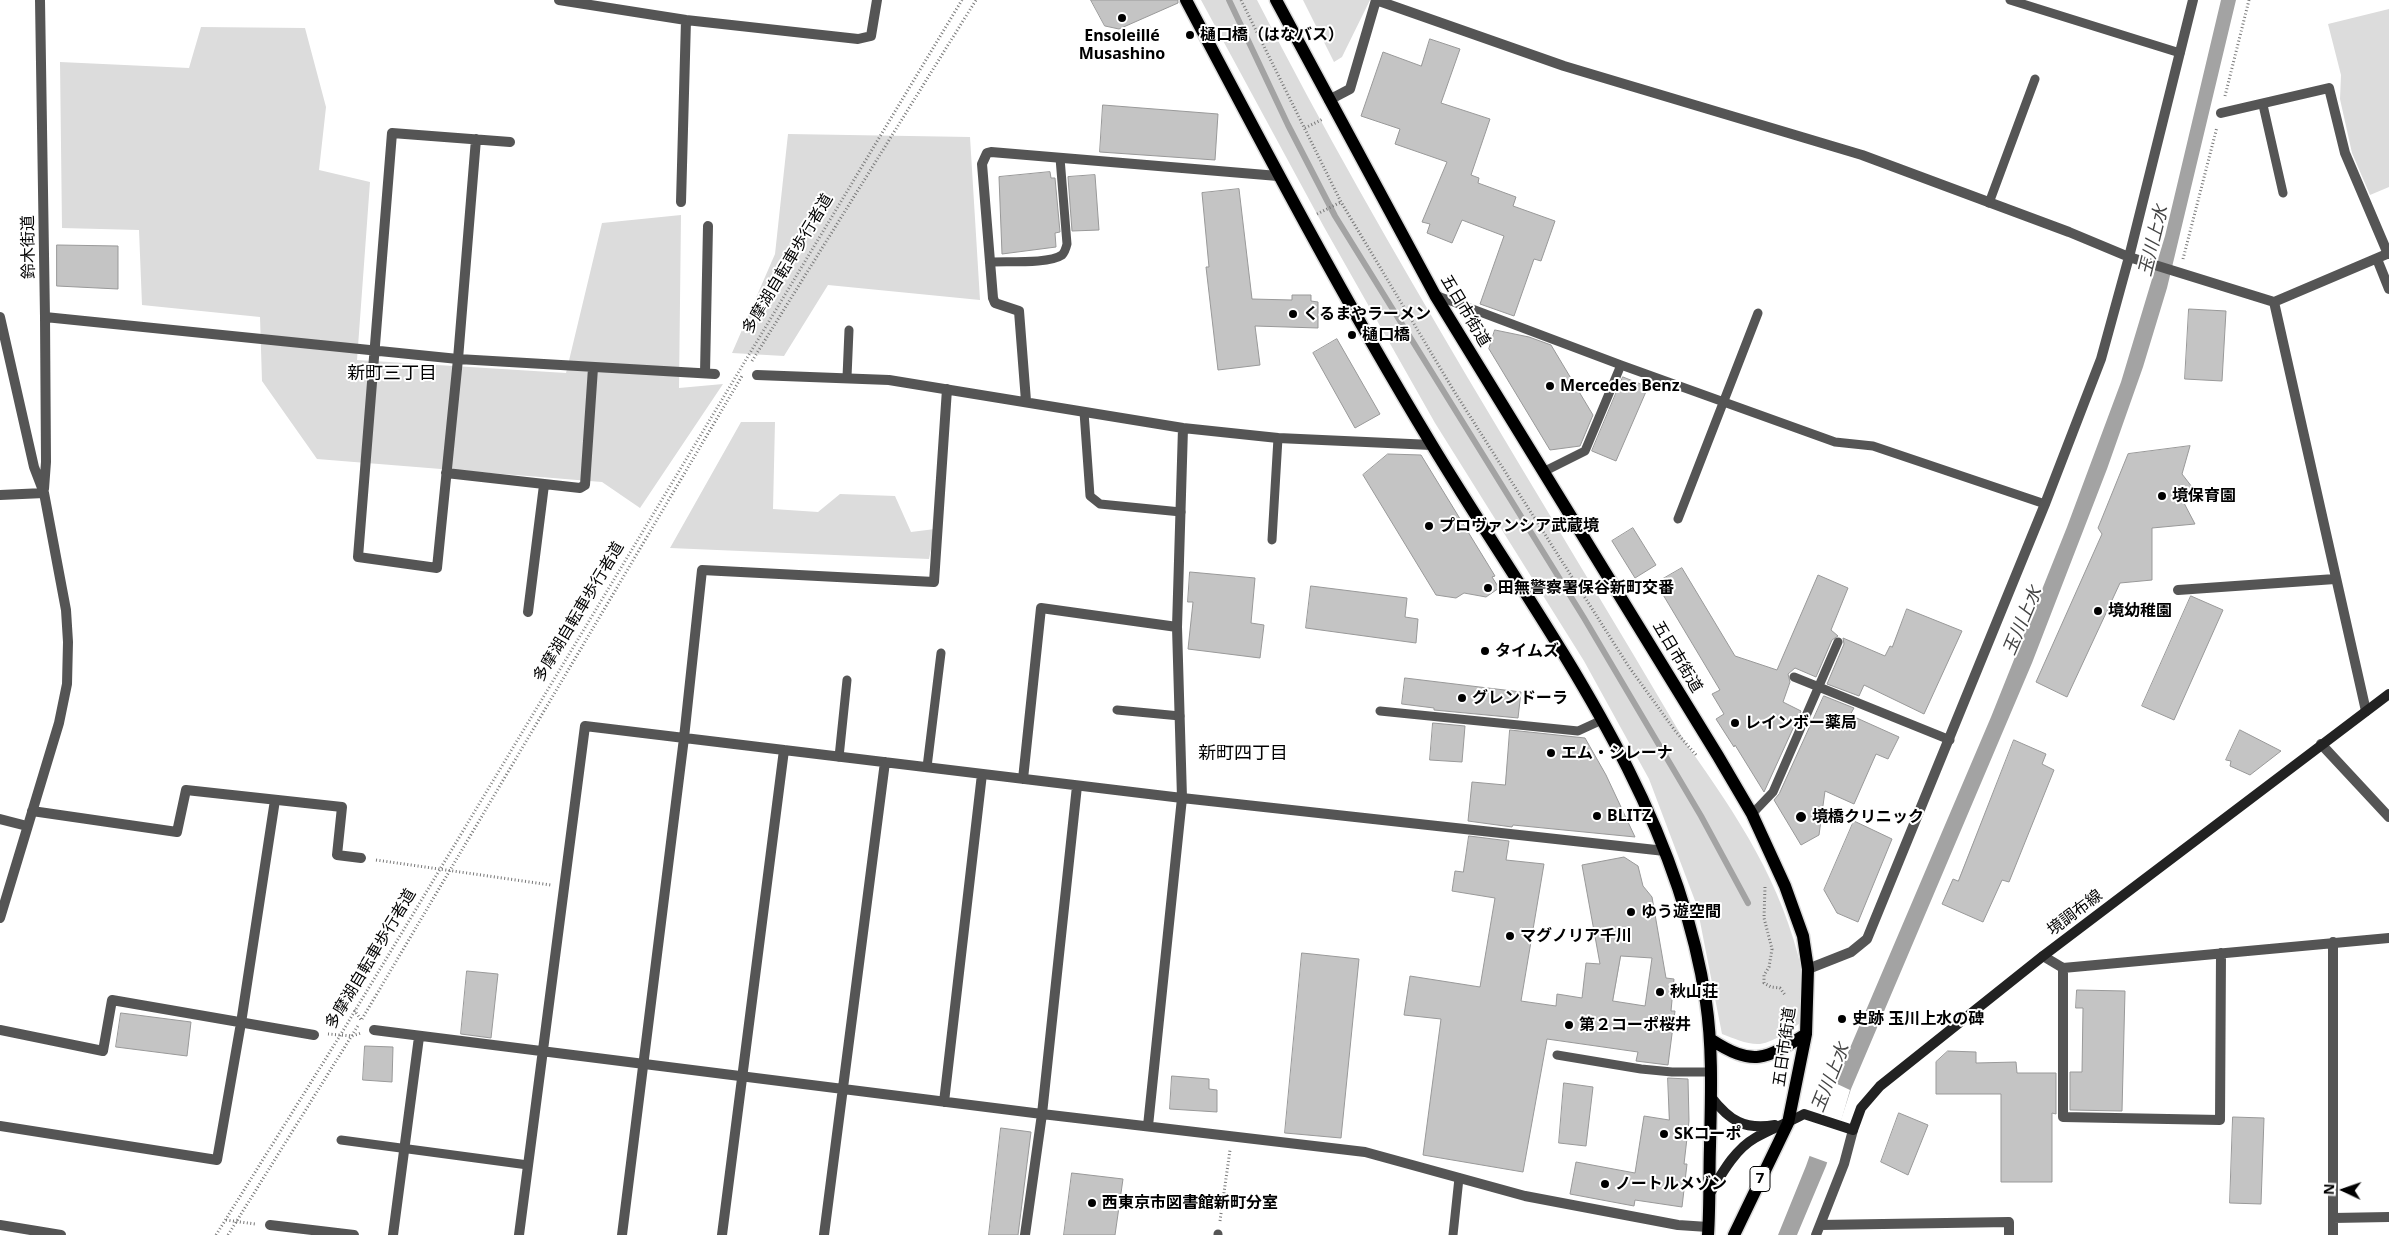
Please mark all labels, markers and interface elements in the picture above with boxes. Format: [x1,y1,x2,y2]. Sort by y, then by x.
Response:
marker: Ensoleillé Musashino [1116,12,1128,24]
place label: 樋口橋（はなバス） [1200,25,1344,45]
place label: Ensoleillé Musashino [1079,26,1165,64]
marker: 樋口橋（はなバス） [1184,29,1196,41]
street label: 多摩湖自転車歩行者道 [739,190,837,338]
water label: 玉川上水 [2135,203,2173,279]
street label: 鈴木街道 [19,215,39,279]
street label: 五日市街道 [1436,272,1494,350]
place label: くるまやラーメン [1303,304,1431,324]
marker: くるまやラーメン [1287,308,1299,320]
place label: 樋口橋 [1362,325,1410,345]
marker: 樋口橋 [1346,329,1358,341]
district label: 新町三丁目 [347,363,437,385]
place label: Mercedes Benz [1560,376,1680,396]
marker: Mercedes Benz [1544,380,1556,392]
place label: 境保育園 [2172,486,2236,506]
marker: 境保育園 [2156,490,2168,502]
place label: プロヴァンシア武蔵境 [1439,516,1599,536]
marker: プロヴァンシア武蔵境 [1423,520,1435,532]
street label: 多摩湖自転車歩行者道 [530,538,628,686]
place label: 田無警察署保谷新町交番 [1498,578,1674,598]
marker: 田無警察署保谷新町交番 [1482,582,1494,594]
water label: 玉川上水 [1999,584,2047,658]
place label: 境幼稚園 [2108,601,2172,621]
marker: 境幼稚園 [2092,605,2104,617]
street label: 五日市街道 [1648,618,1706,696]
place label: タイムズ [1495,641,1559,661]
marker: タイムズ [1479,645,1491,657]
place label: グレンドーラ [1472,688,1568,708]
marker: グレンドーラ [1456,692,1468,704]
place label: レインボー薬局 [1745,713,1857,733]
marker: レインボー薬局 [1729,717,1741,729]
district label: 新町四丁目 [1198,743,1288,765]
place label: エム・シレーナ [1561,743,1673,763]
marker: エム・シレーナ [1545,747,1557,759]
place label: BLITZ [1607,806,1651,826]
place label: 境橋クリニック [1812,807,1924,827]
marker: BLITZ [1591,810,1603,822]
marker: 境橋クリニック [1794,810,1808,824]
street label: 多摩湖自転車歩行者道 [322,885,420,1033]
street label: 境調布線 [2044,886,2106,940]
place label: ゆう遊空間 [1641,902,1721,922]
marker: ゆう遊空間 [1625,906,1637,918]
place label: マグノリア千川 [1520,926,1632,946]
marker: マグノリア千川 [1504,930,1516,942]
place label: 秋山荘 [1670,982,1718,1002]
marker: 秋山荘 [1654,986,1666,998]
street label: 五日市街道 [1770,1006,1800,1088]
place label: 史跡 玉川上水の碑 [1852,1009,1984,1029]
marker: 史跡 玉川上水の碑 [1836,1013,1848,1025]
place label: 第２コーポ桜井 [1579,1015,1691,1035]
marker: 第２コーポ桜井 [1563,1019,1575,1031]
water label: 玉川上水 [1808,1041,1854,1115]
place label: SKコーポ [1674,1124,1741,1144]
marker: SKコーポ [1658,1128,1670,1140]
north arrow [2319,1165,2369,1215]
road number: 7 [1750,1166,1770,1192]
place label: ノートルメゾン [1615,1174,1727,1194]
marker: ノートルメゾン [1599,1178,1611,1190]
text: N [2319,1183,2338,1195]
place label: 西東京市図書館新町分室 [1102,1193,1278,1213]
marker: 西東京市図書館新町分室 [1086,1197,1098,1209]

